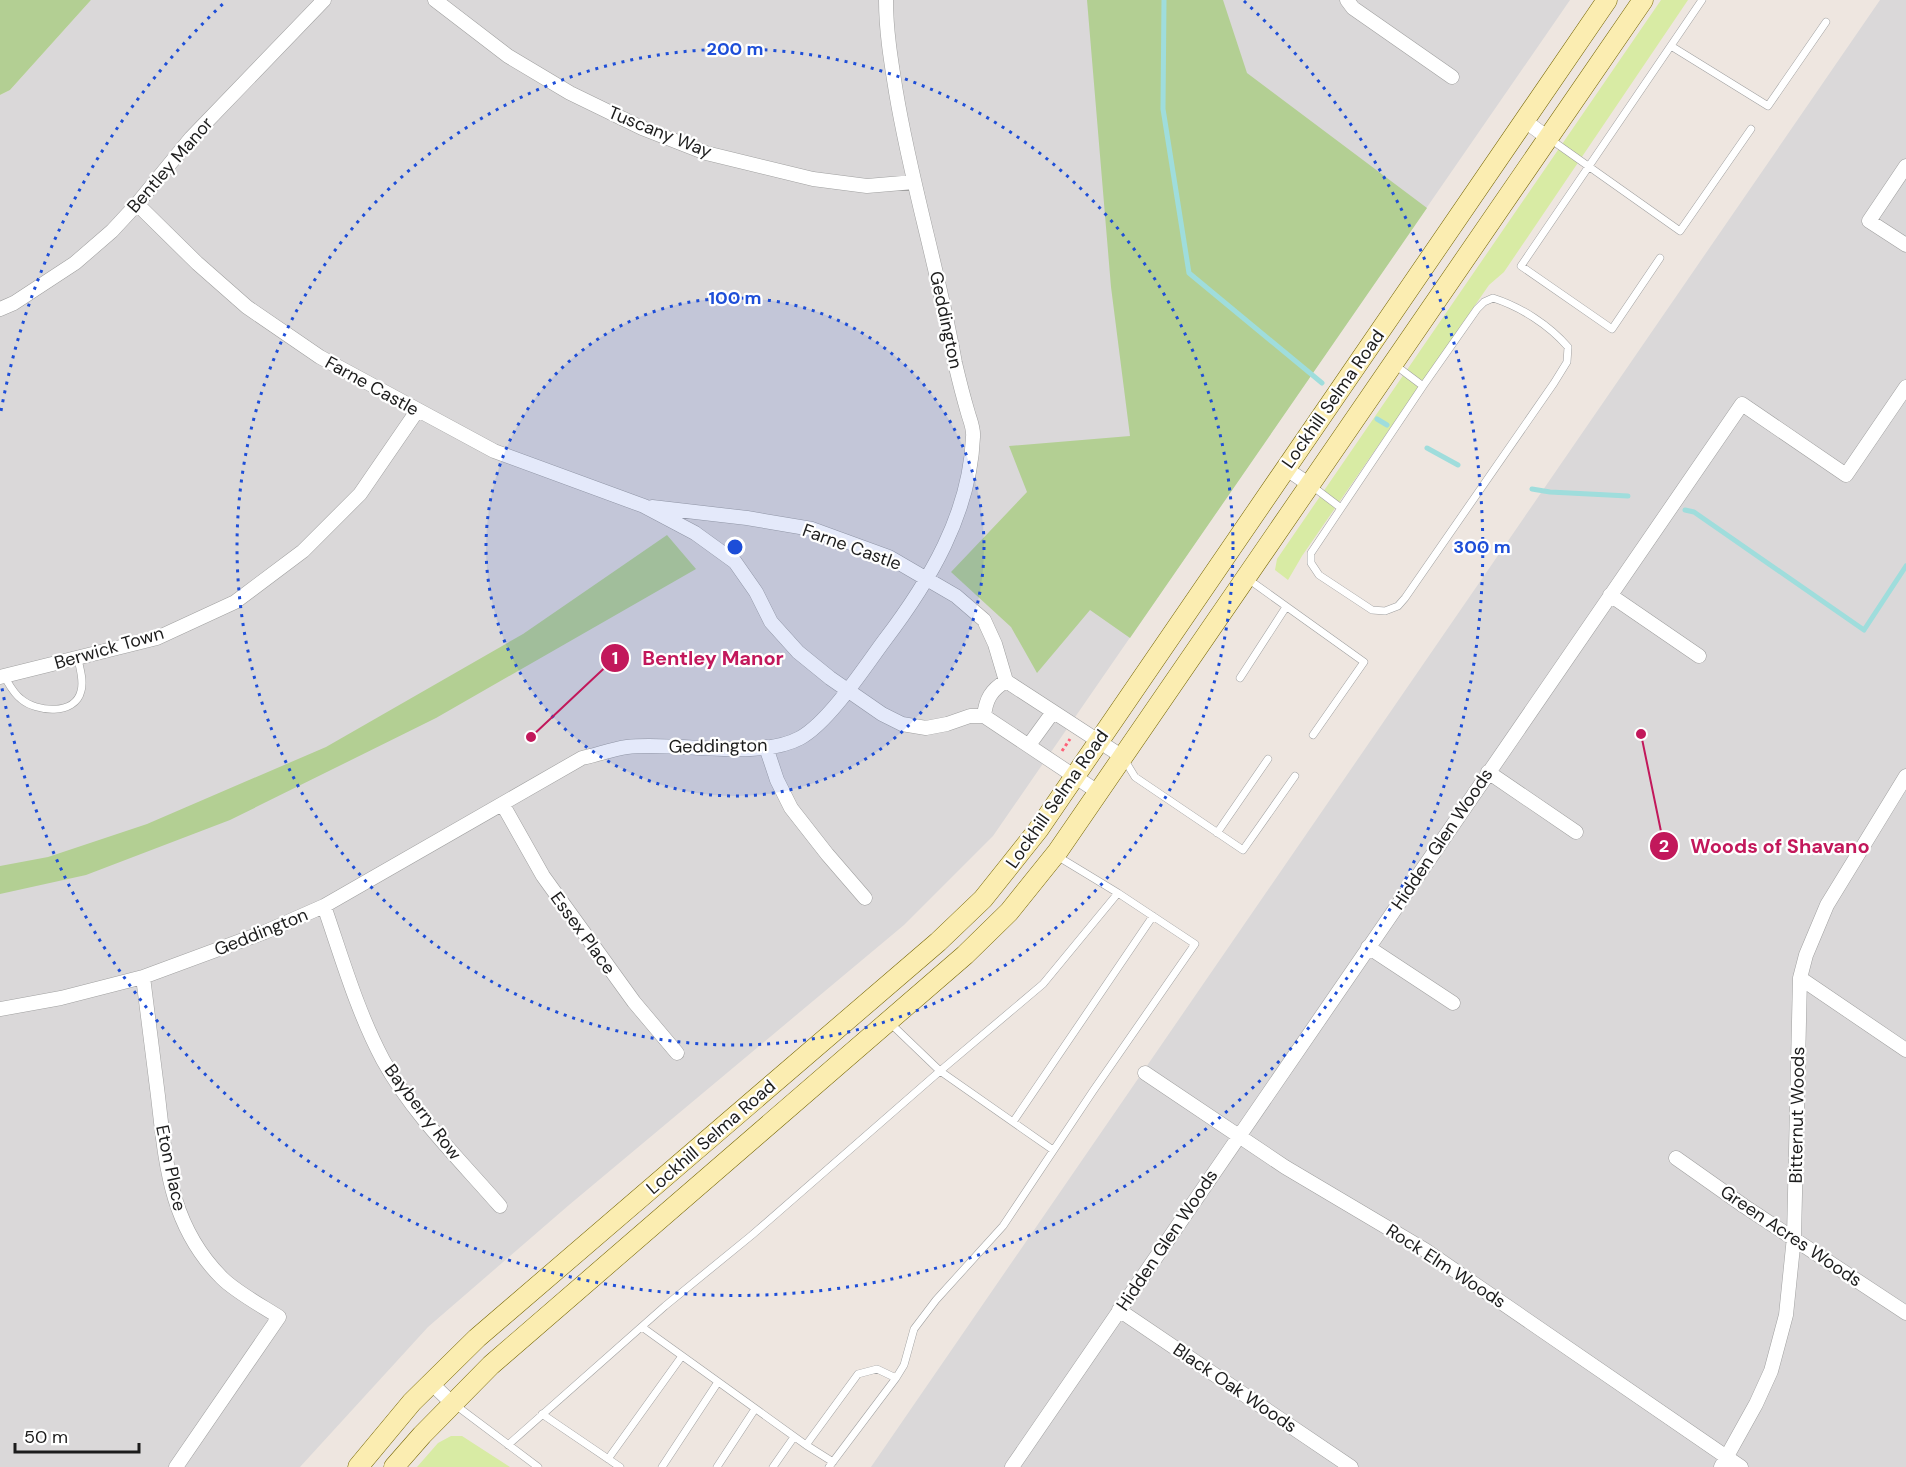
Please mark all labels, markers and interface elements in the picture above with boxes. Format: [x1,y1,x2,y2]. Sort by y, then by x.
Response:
text: 200 m [707,37,763,61]
street label: Tuscany Way [605,100,715,164]
street label: Bentley Manor [122,112,219,218]
street label: Geddington [924,269,968,371]
text: 100 m [708,286,762,310]
street label: Lockhill Selma Road [1276,325,1390,473]
street label: Farne Castle [321,350,423,422]
street label: Farne Castle [799,518,905,576]
text: 300 m [1453,535,1511,559]
centre of rings [725,537,745,557]
street label: Berwick Town [51,621,167,675]
callout: Bentley Manor [600,639,796,677]
text: Bentley Manor [642,645,784,671]
text: 1 [612,646,618,670]
street label: Lockhill Selma Road [1000,725,1114,873]
street label: Geddington [668,733,768,759]
street label: Hidden Glen Woods [1386,764,1498,914]
callout: Woods of Shavano [1649,827,1882,865]
text: Woods of Shavano [1690,833,1870,859]
text: 2 [1659,834,1669,858]
street label: Essex Place [545,887,621,979]
street label: Geddington [211,902,311,962]
street label: Bitternut Woods [1784,1047,1810,1183]
street label: Bayberry Row [379,1059,467,1165]
street label: Lockhill Selma Road [641,1074,781,1200]
street label: Eton Place [150,1123,192,1213]
street label: Hidden Glen Woods [1111,1165,1223,1315]
street label: Green Acres Woods [1716,1180,1866,1292]
street label: Rock Elm Woods [1382,1218,1510,1314]
street label: Black Oak Woods [1168,1338,1302,1438]
scale bar [15,1416,140,1454]
text: 50 m [24,1425,68,1449]

